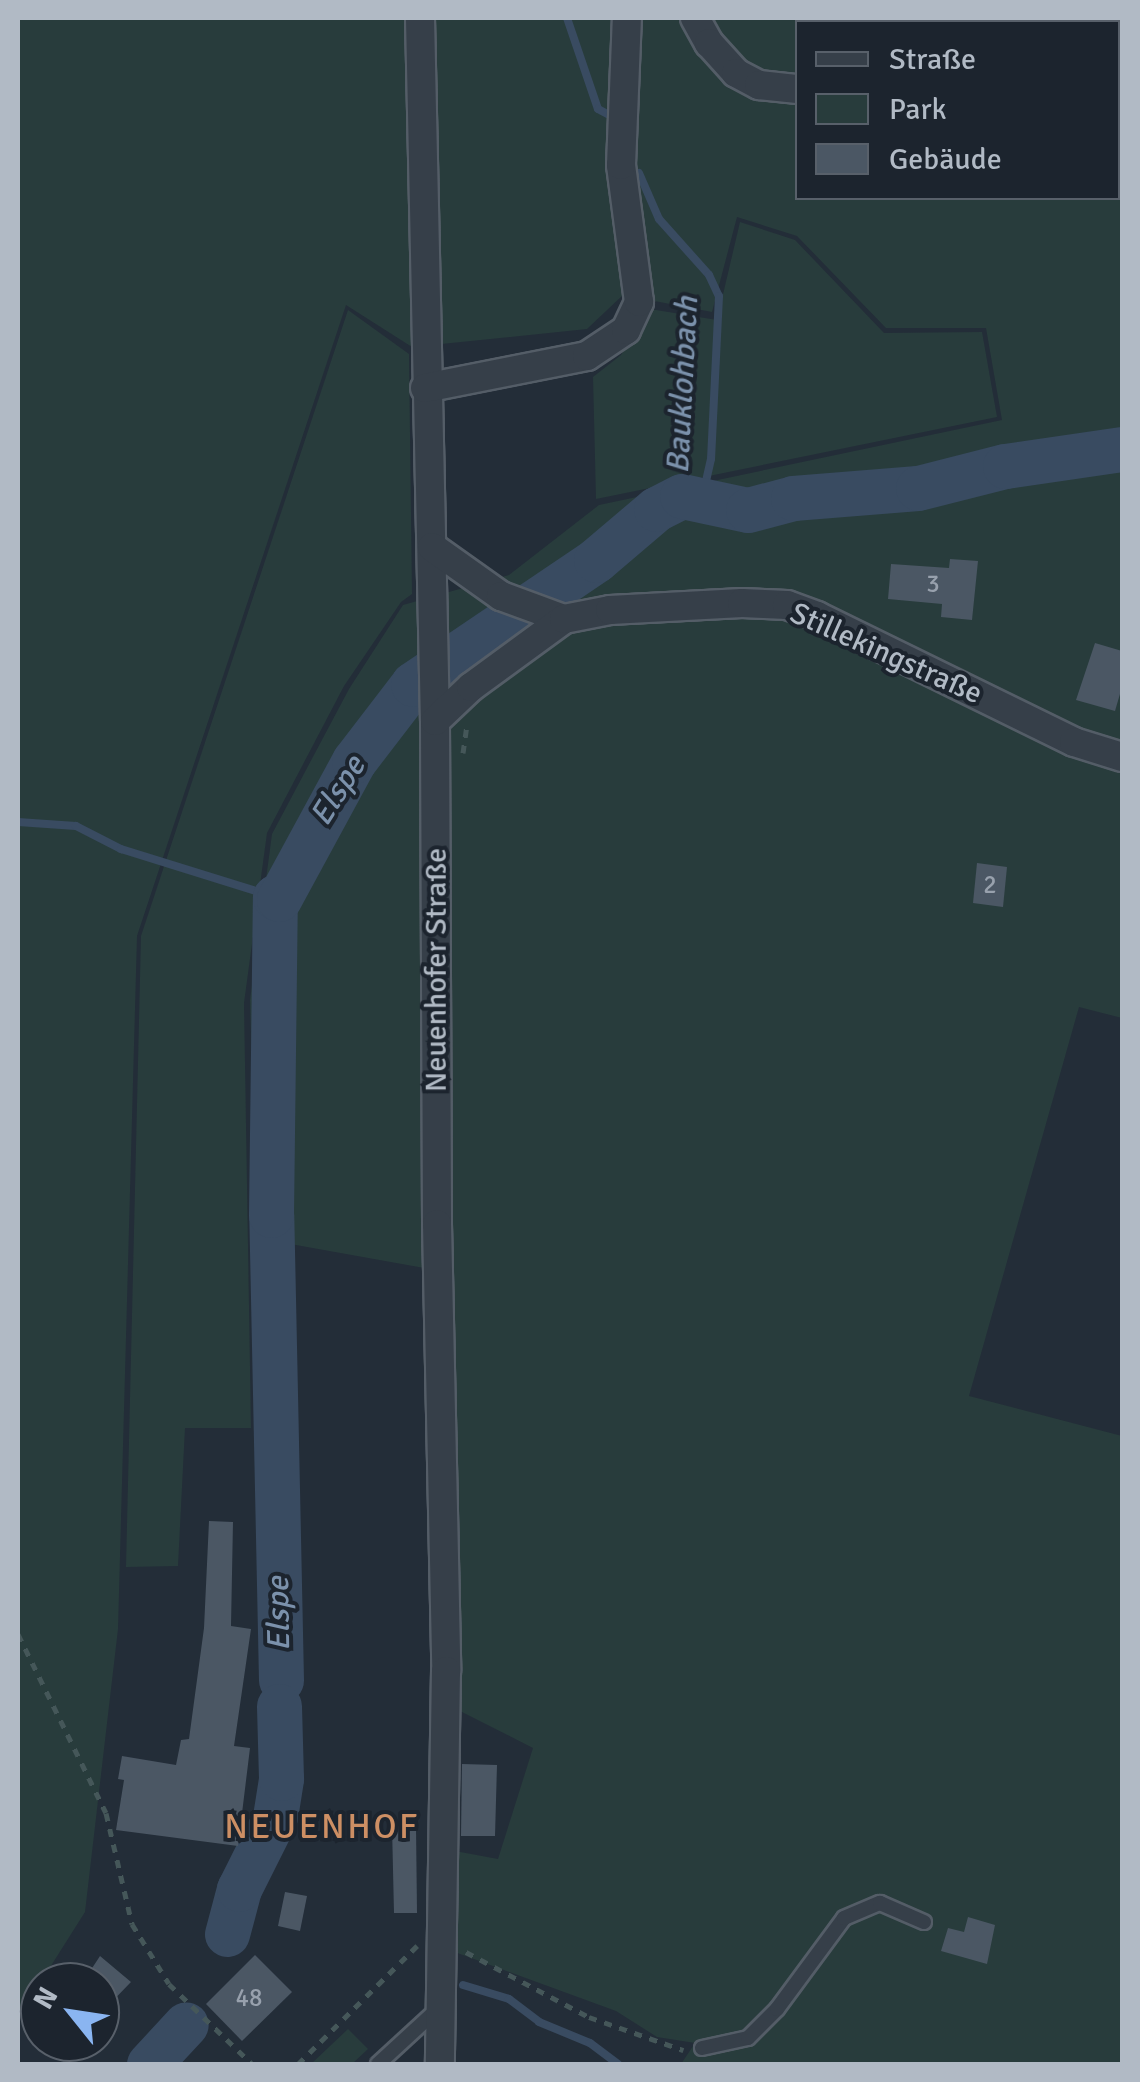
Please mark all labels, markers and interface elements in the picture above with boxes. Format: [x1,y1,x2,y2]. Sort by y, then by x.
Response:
legend [795,20,1120,200]
text: Straße [889,41,976,78]
text: Park [889,91,947,128]
text: Gebäude [889,141,1002,178]
water label: Bauklohbach [659,295,707,475]
house number: 3 [926,569,940,599]
street label: Stillekingstraße [784,596,988,712]
water label: Elspe [302,749,374,833]
street label: Neuenhofer Straße [419,848,455,1092]
house number: 2 [983,870,997,900]
water label: Elspe [259,1576,299,1652]
district label: NEUENHOF [224,1806,420,1848]
north arrow [20,1962,120,2062]
text: N [26,1981,65,2015]
house number: 48 [236,1983,262,2013]

